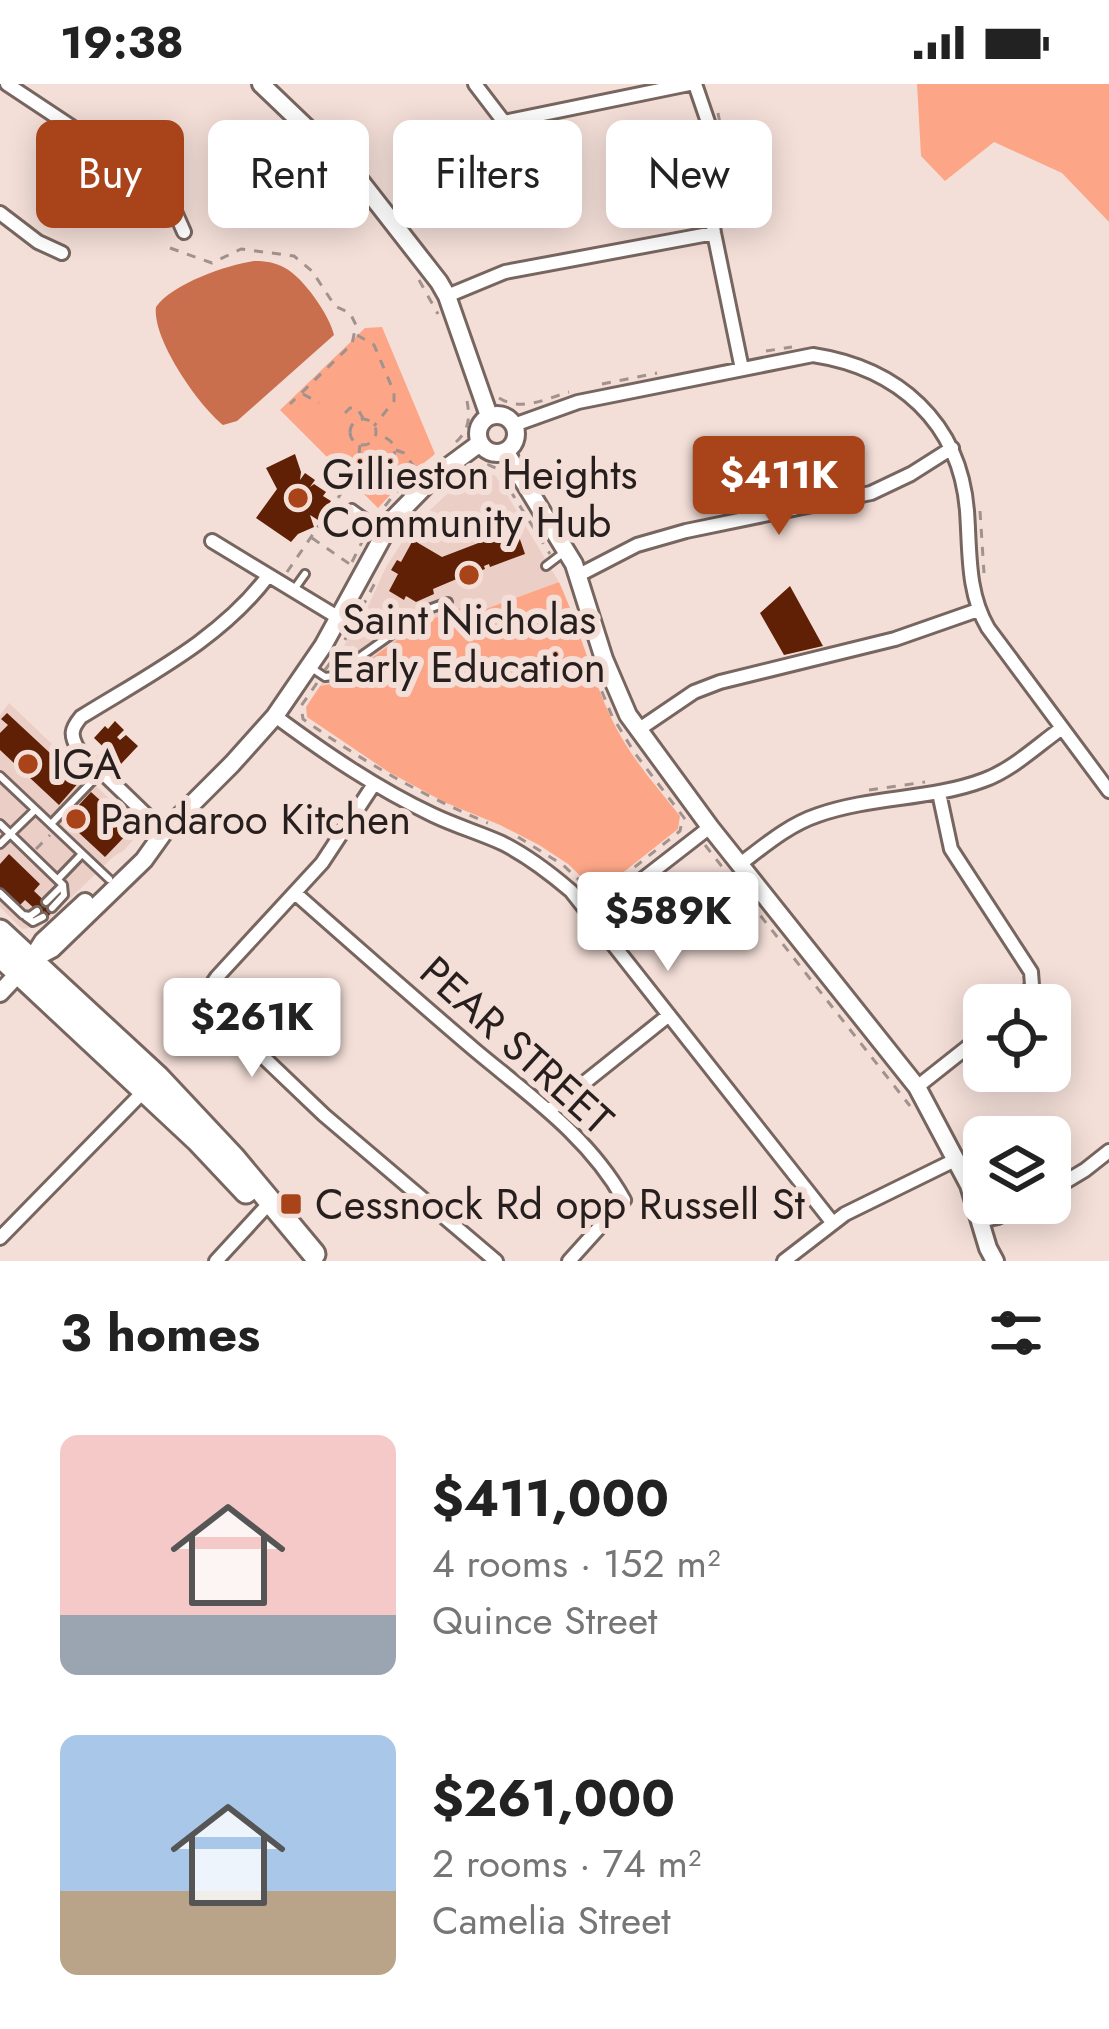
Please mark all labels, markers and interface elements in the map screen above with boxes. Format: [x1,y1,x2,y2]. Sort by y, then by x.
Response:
text: 19:38 [60,10,184,75]
chip: Buy [36,120,184,228]
chip: Rent [208,120,369,228]
chip: Filters [393,120,582,228]
chip: New [606,120,772,228]
pin: $411K [695,436,863,538]
place label: Gillieston Heights Community Hub [322,444,638,553]
text: $411K [720,446,838,503]
marker: Gillieston Heights Community Hub [285,485,311,511]
marker: Saint Nicholas Early Education [456,562,482,588]
place label: Saint Nicholas Early Education [332,589,606,698]
place label: IGA [52,734,122,795]
marker: IGA [15,751,41,777]
place label: Pandaroo Kitchen [100,789,411,850]
marker: Pandaroo Kitchen [63,806,89,832]
pin: $589K [584,872,752,974]
text: $589K [604,882,732,939]
street label: PEAR STREET [406,942,627,1149]
pin: $261K [168,978,336,1080]
map controls [963,984,1071,1224]
button: locate [963,984,1071,1092]
text: $261K [190,988,314,1045]
button: layers [963,1116,1071,1224]
place label: Cessnock Rd opp Russell St [315,1174,805,1235]
marker: Cessnock Rd opp Russell St [278,1191,304,1217]
text: 3 homes [60,1296,260,1370]
icon: filters [983,1300,1049,1366]
text: $411,000 [432,1461,669,1535]
icon: home [156,1483,300,1627]
text: 4 rooms · 152 m² [432,1535,720,1592]
text: Quince Street [432,1592,657,1649]
text: $261,000 [432,1761,675,1835]
icon: home [156,1783,300,1927]
text: 2 rooms · 74 m² [432,1835,701,1892]
text: Camelia Street [432,1892,671,1949]

